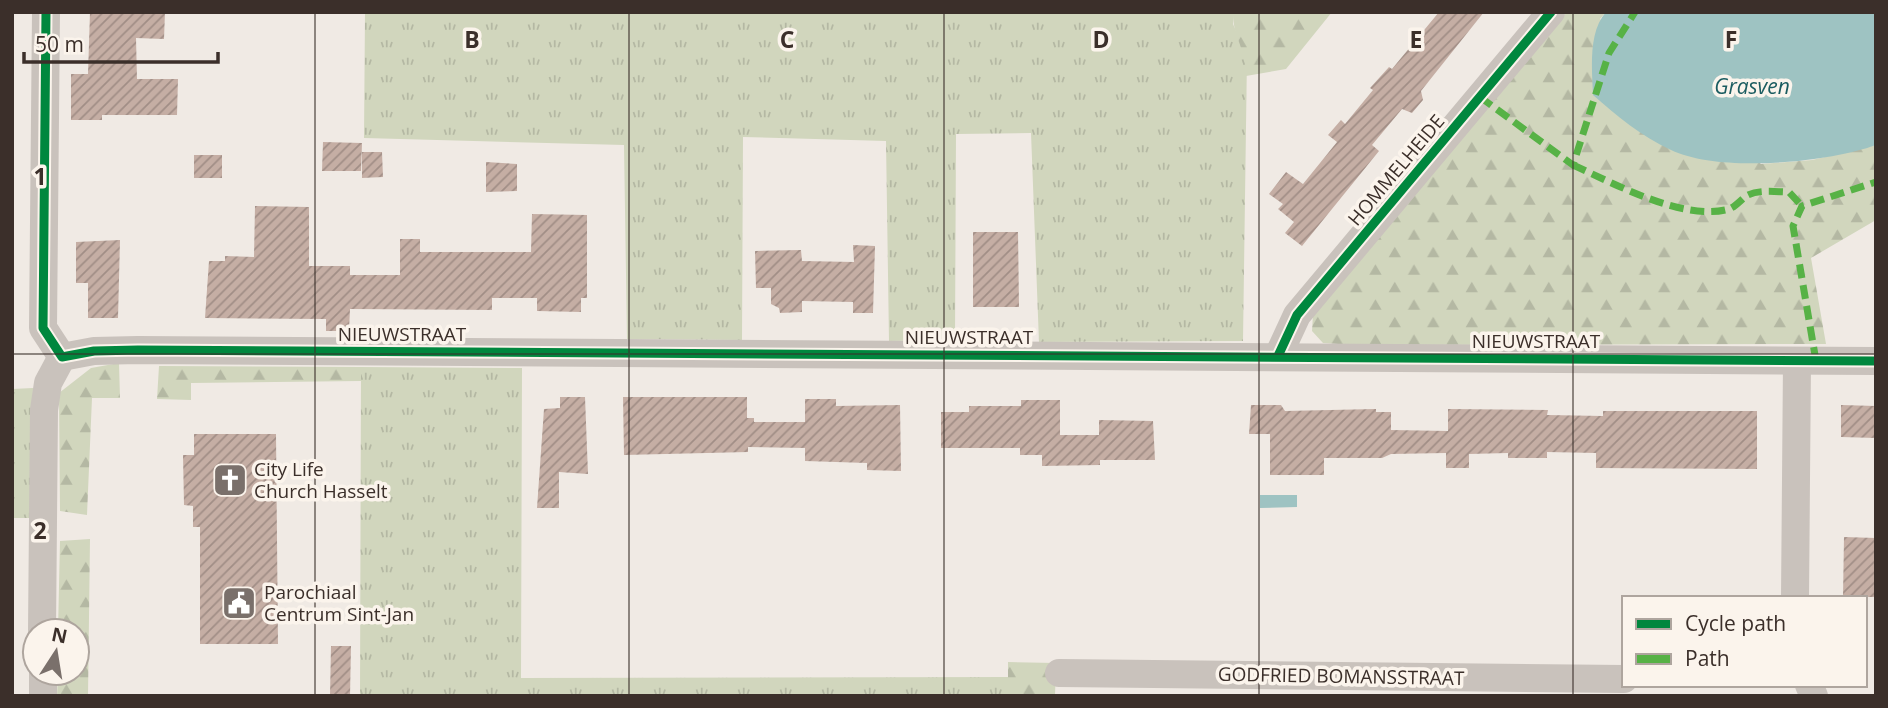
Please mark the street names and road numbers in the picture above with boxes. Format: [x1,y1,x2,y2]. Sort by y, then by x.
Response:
street label: HOMMELHEIDE [1342,109,1450,231]
street label: NIEUWSTRAAT [338,321,467,347]
street label: NIEUWSTRAAT [905,324,1034,350]
street label: NIEUWSTRAAT [1472,328,1601,354]
street label: GODFRIED BOMANSSTRAAT [1218,661,1465,691]

